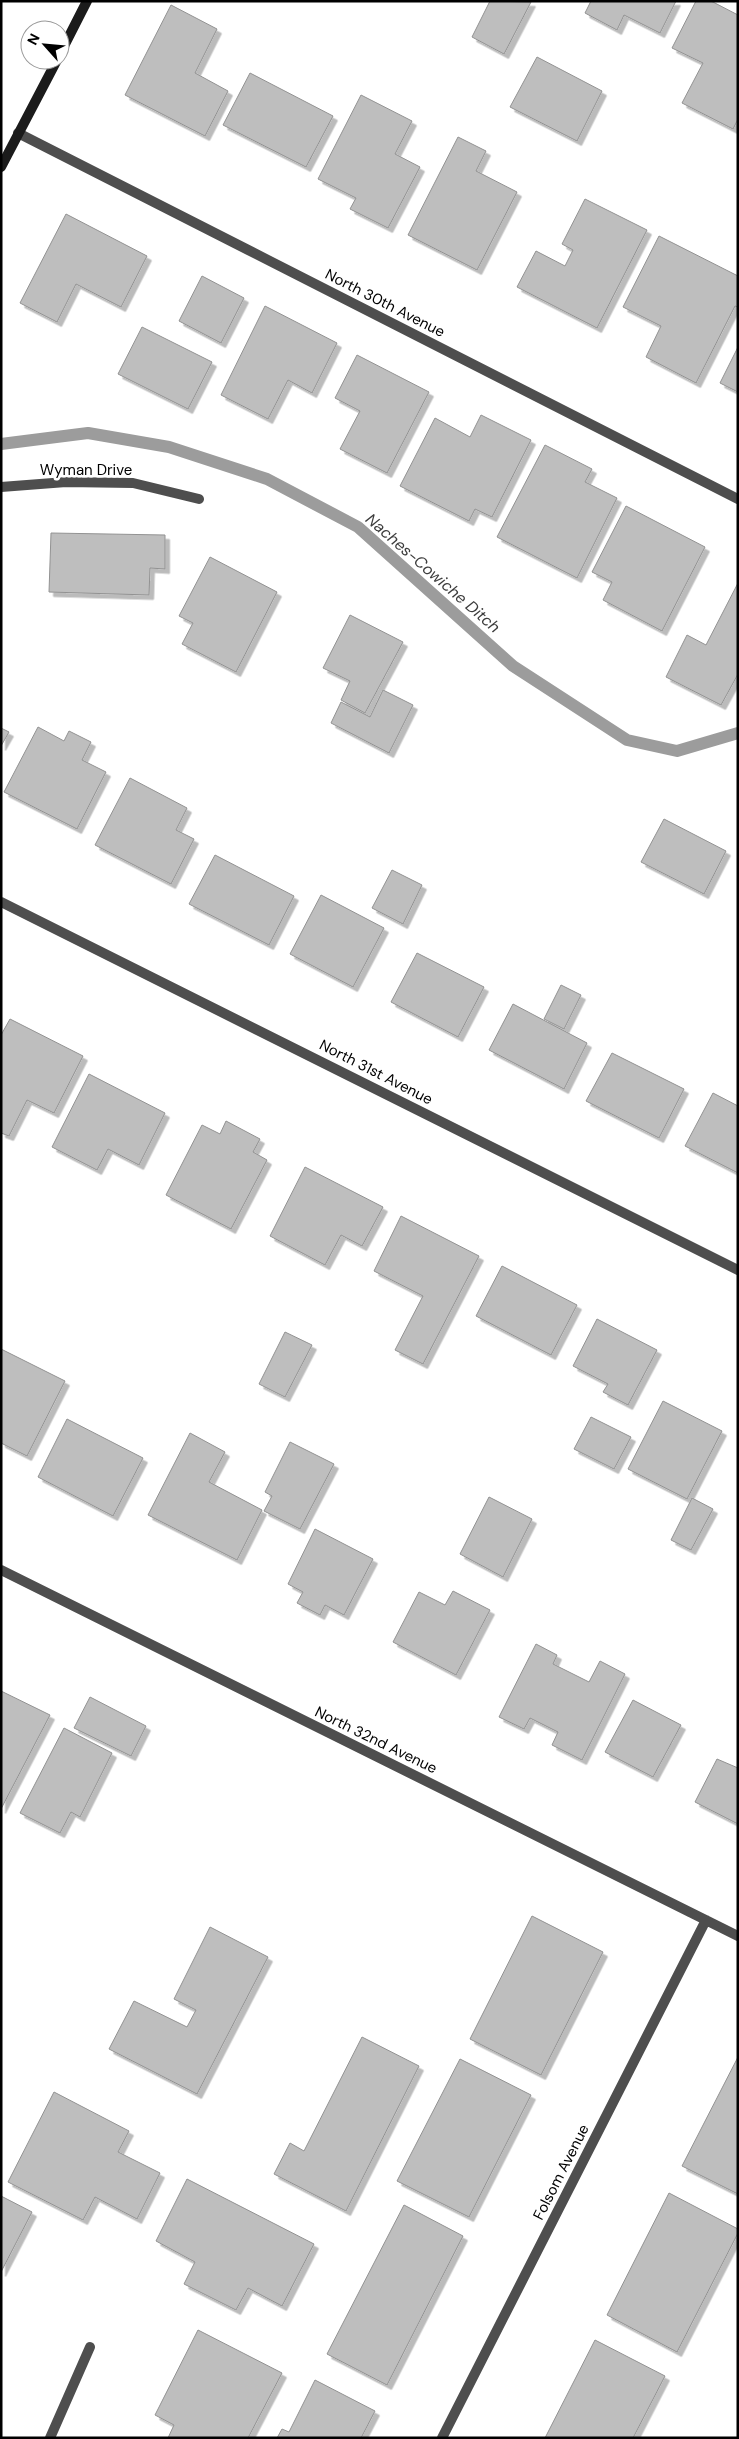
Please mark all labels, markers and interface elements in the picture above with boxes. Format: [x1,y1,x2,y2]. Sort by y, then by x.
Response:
north arrow [20,20,70,70]
text: N [23,30,44,48]
street label: North 30th Avenue [322,264,448,342]
street label: Wyman Drive [40,460,132,480]
water label: Naches-Cowiche Ditch [361,509,505,637]
street label: North 31st Avenue [316,1035,436,1109]
street label: North 32nd Avenue [311,1702,441,1778]
street label: Folsom Avenue [528,2121,594,2223]

